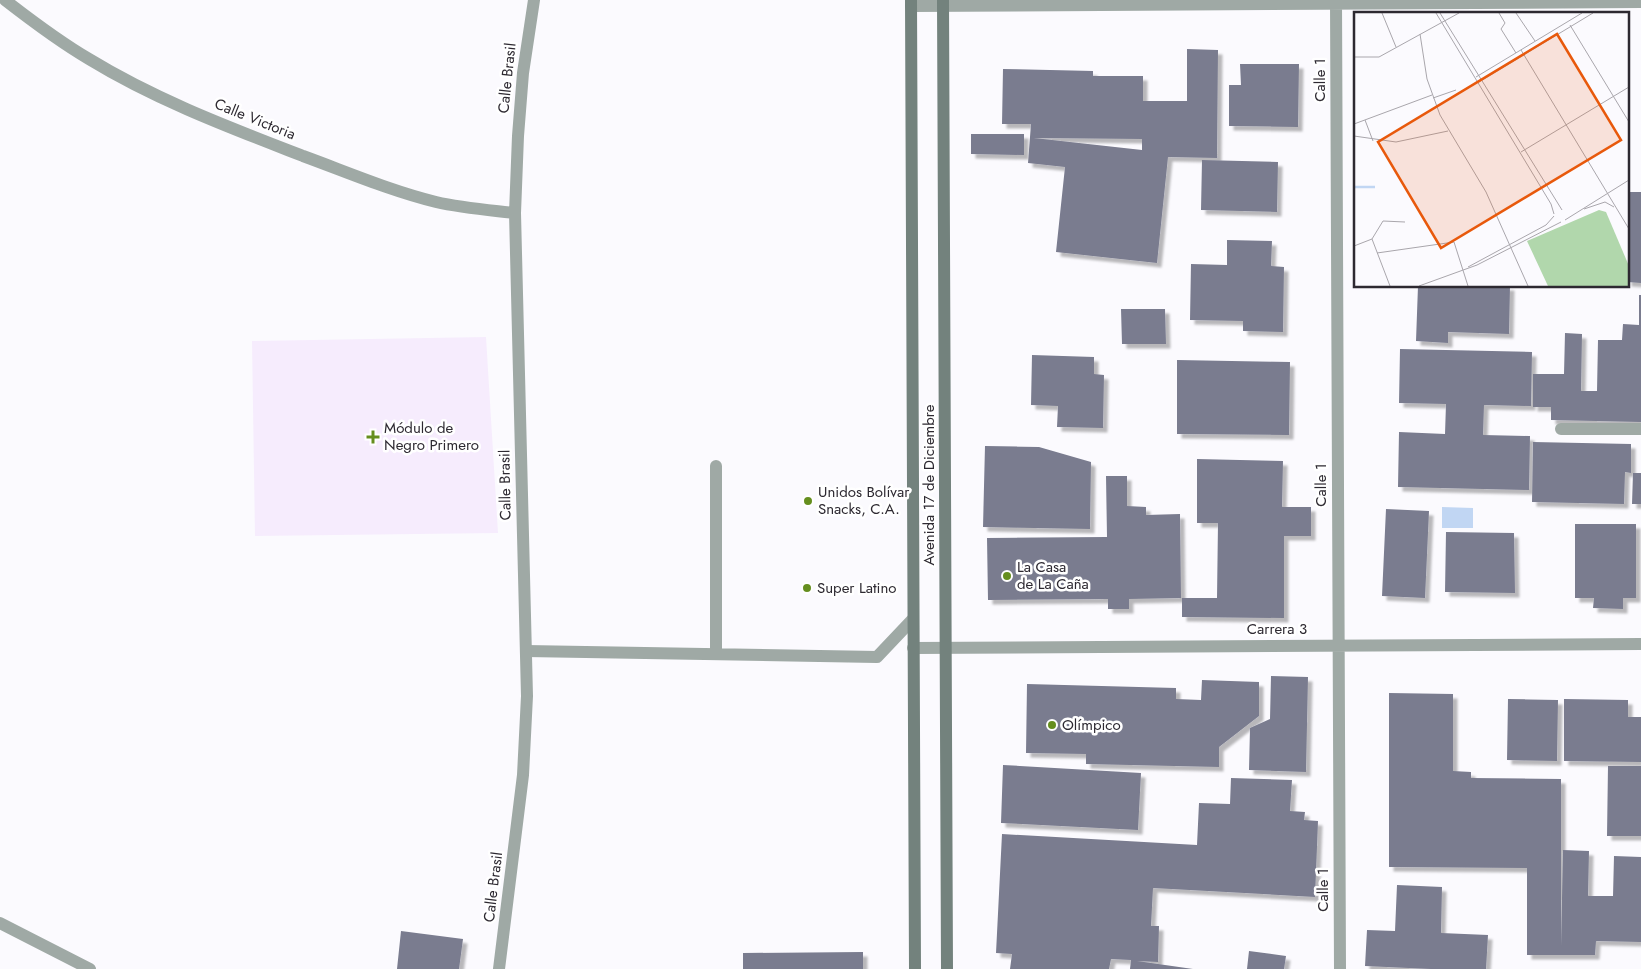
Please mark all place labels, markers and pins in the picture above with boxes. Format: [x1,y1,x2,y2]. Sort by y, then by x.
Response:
place label: Módulo de Negro Primero [384,417,479,456]
marker: Módulo de Negro Primero [366,430,380,444]
place label: Unidos Bolívar Snacks, C.A. [818,481,910,520]
marker: Unidos Bolívar Snacks, C.A. [802,495,814,507]
place label: La Casa de La Caña [1017,556,1089,595]
marker: La Casa de La Caña [1001,570,1013,582]
place label: Super Latino [817,577,897,599]
marker: Super Latino [801,582,813,594]
place label: Olímpico [1062,714,1121,736]
marker: Olímpico [1046,719,1058,731]

